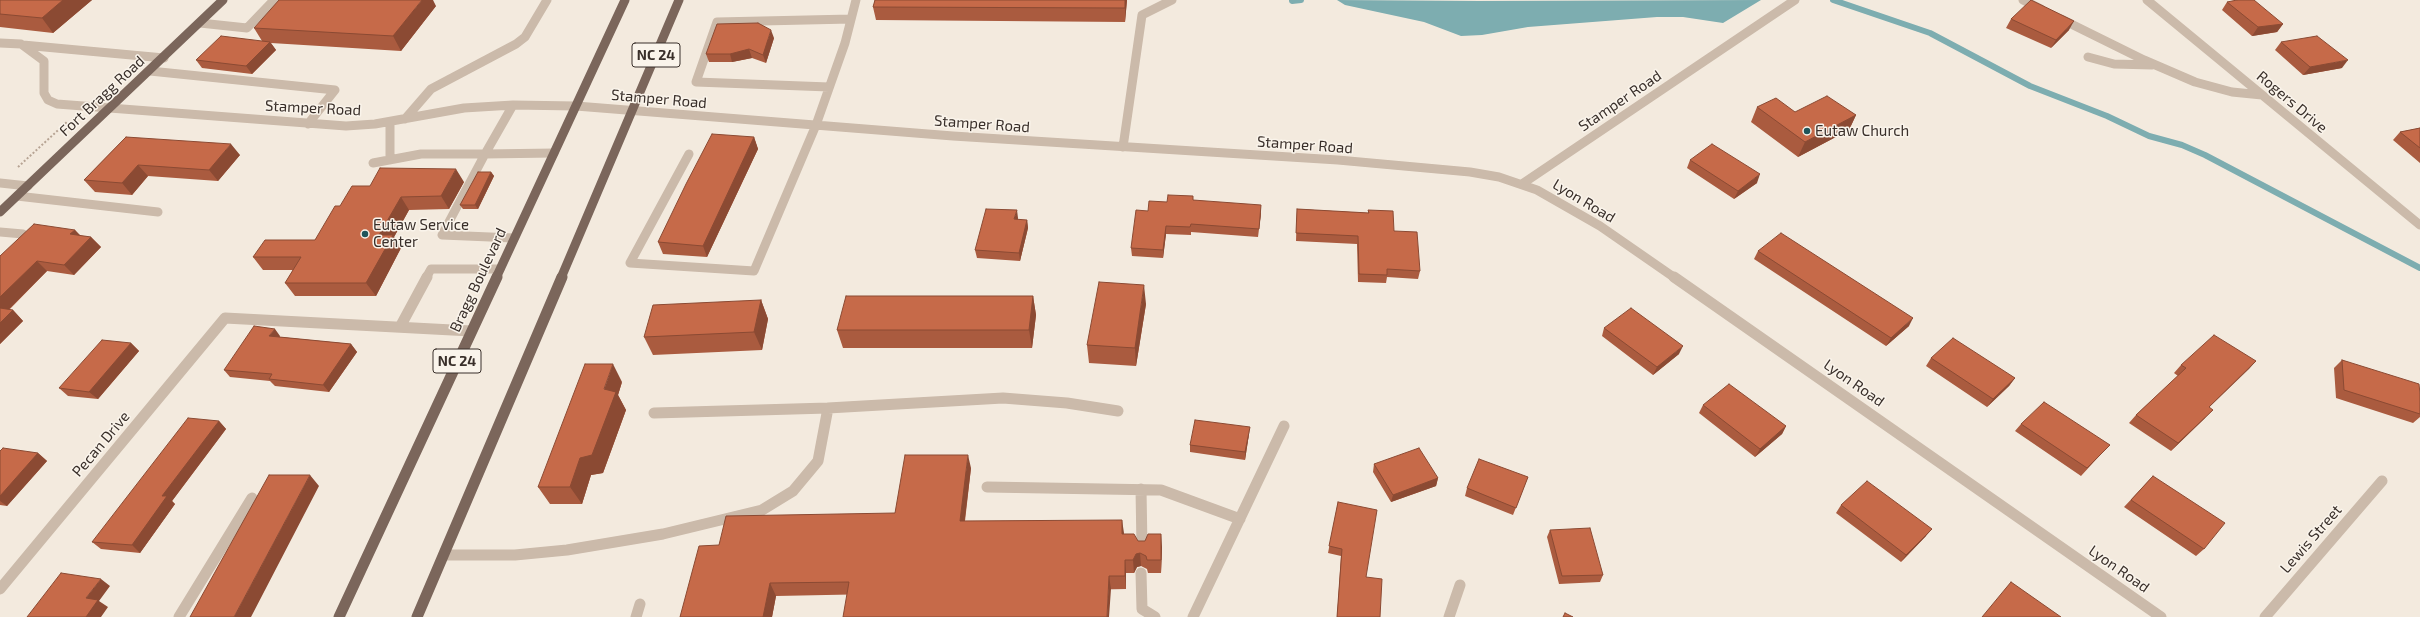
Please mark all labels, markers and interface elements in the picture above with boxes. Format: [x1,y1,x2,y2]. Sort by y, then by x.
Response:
road number: NC 24 [632,43,680,67]
street label: Fort Bragg Road [56,52,148,140]
street label: Stamper Road [1575,67,1665,135]
street label: Rogers Drive [2253,67,2331,137]
street label: Stamper Road [610,86,708,112]
street label: Stamper Road [265,96,361,120]
street label: Stamper Road [933,112,1031,136]
place label: Eutaw Church [1815,122,1909,140]
marker: Eutaw Church [1802,126,1812,136]
street label: Stamper Road [1256,133,1354,157]
street label: Lyon Road [1550,175,1618,227]
place label: Eutaw Service Center [373,216,469,251]
street label: Bragg Boulevard [446,225,510,335]
marker: Eutaw Service Center [360,229,370,239]
road number: NC 24 [433,349,481,373]
street label: Lyon Road [1820,356,1888,410]
street label: Pecan Drive [68,408,134,480]
street label: Lewis Street [2277,501,2345,577]
street label: Lyon Road [2085,542,2153,596]

